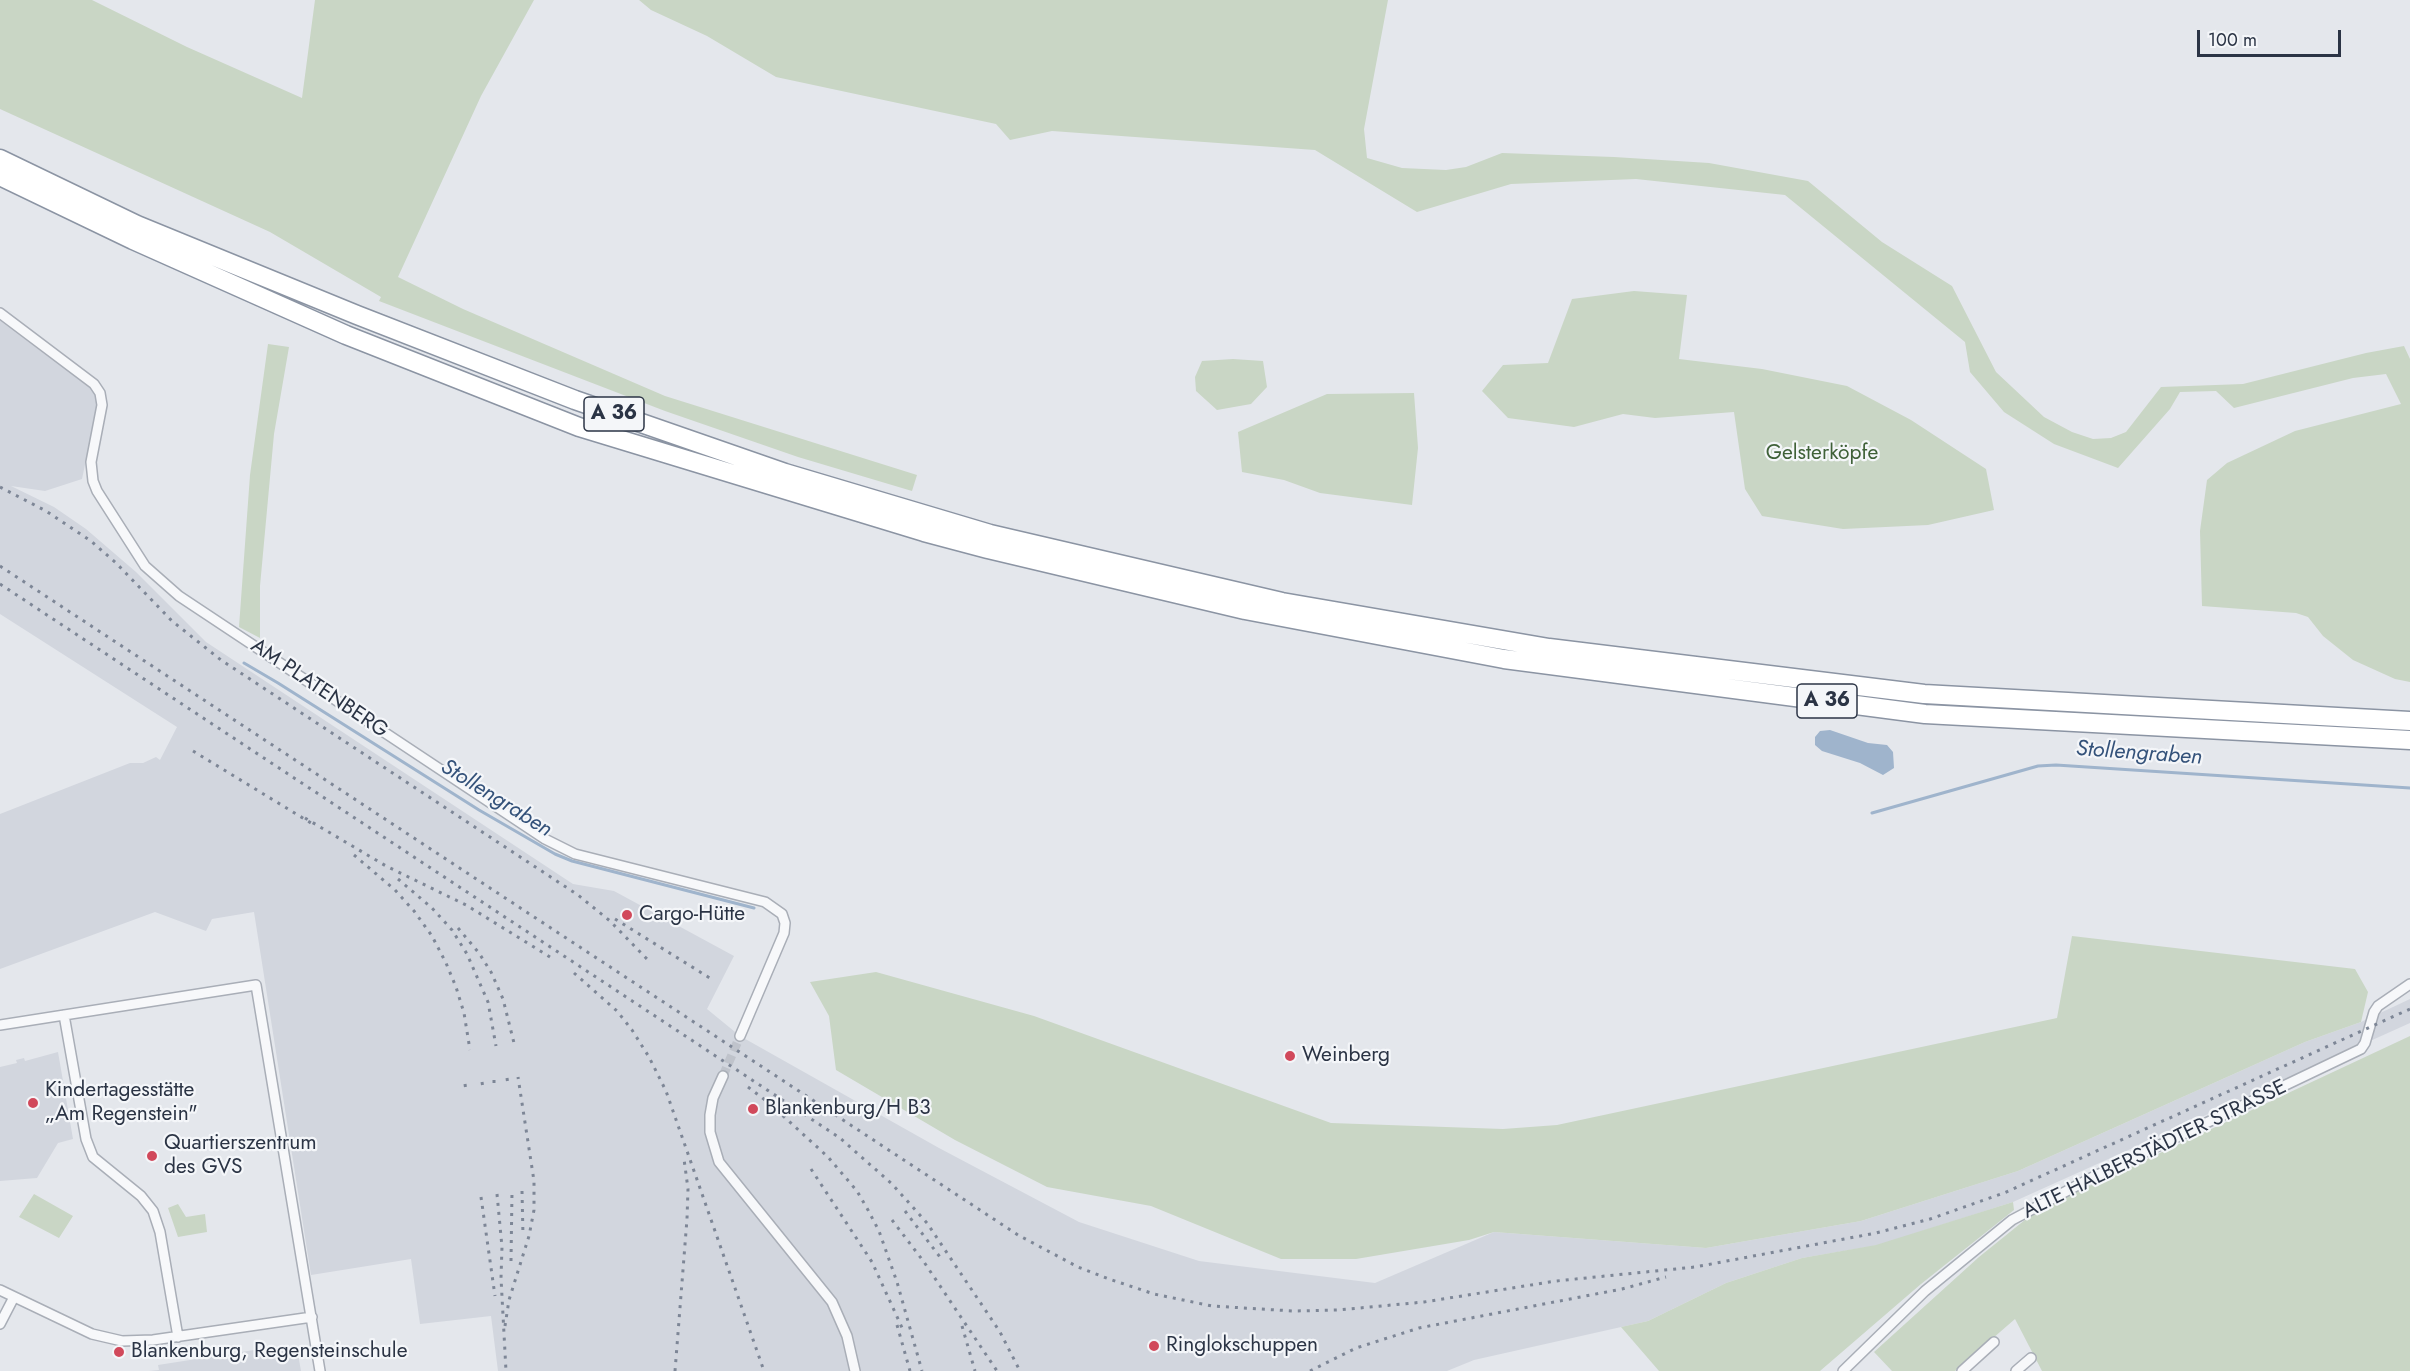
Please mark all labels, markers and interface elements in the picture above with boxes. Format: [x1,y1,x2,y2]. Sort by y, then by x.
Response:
scale bar [2200,18,2344,56]
text: 100 m [2208,27,2257,53]
road number: A 36 [584,397,644,431]
park label: Gelsterköpfe [1766,441,1878,467]
street label: AM PLATENBERG [246,634,392,744]
road number: A 36 [1797,684,1857,718]
water label: Stollengraben [2075,736,2203,772]
water label: Stollengraben [435,754,557,844]
place label: Cargo-Hütte [639,902,745,928]
marker: Cargo-Hütte [620,908,634,922]
place label: Weinberg [1302,1043,1390,1069]
marker: Weinberg [1283,1049,1297,1063]
street label: ALTE HALBERSTÄDTER STRASSE [2019,1075,2291,1225]
place label: Kindertagesstätte „Am Regenstein" [45,1078,198,1128]
marker: Kindertagesstätte „Am Regenstein" [26,1096,40,1110]
place label: Blankenburg/H B3 [765,1096,931,1122]
marker: Blankenburg/H B3 [746,1102,760,1116]
place label: Quartierszentrum des GVS [164,1131,317,1181]
marker: Quartierszentrum des GVS [145,1149,159,1163]
place label: Ringlokschuppen [1166,1333,1318,1359]
place label: Blankenburg, Regensteinschule [131,1339,407,1365]
marker: Ringlokschuppen [1147,1339,1161,1353]
marker: Blankenburg, Regensteinschule [112,1345,126,1359]

